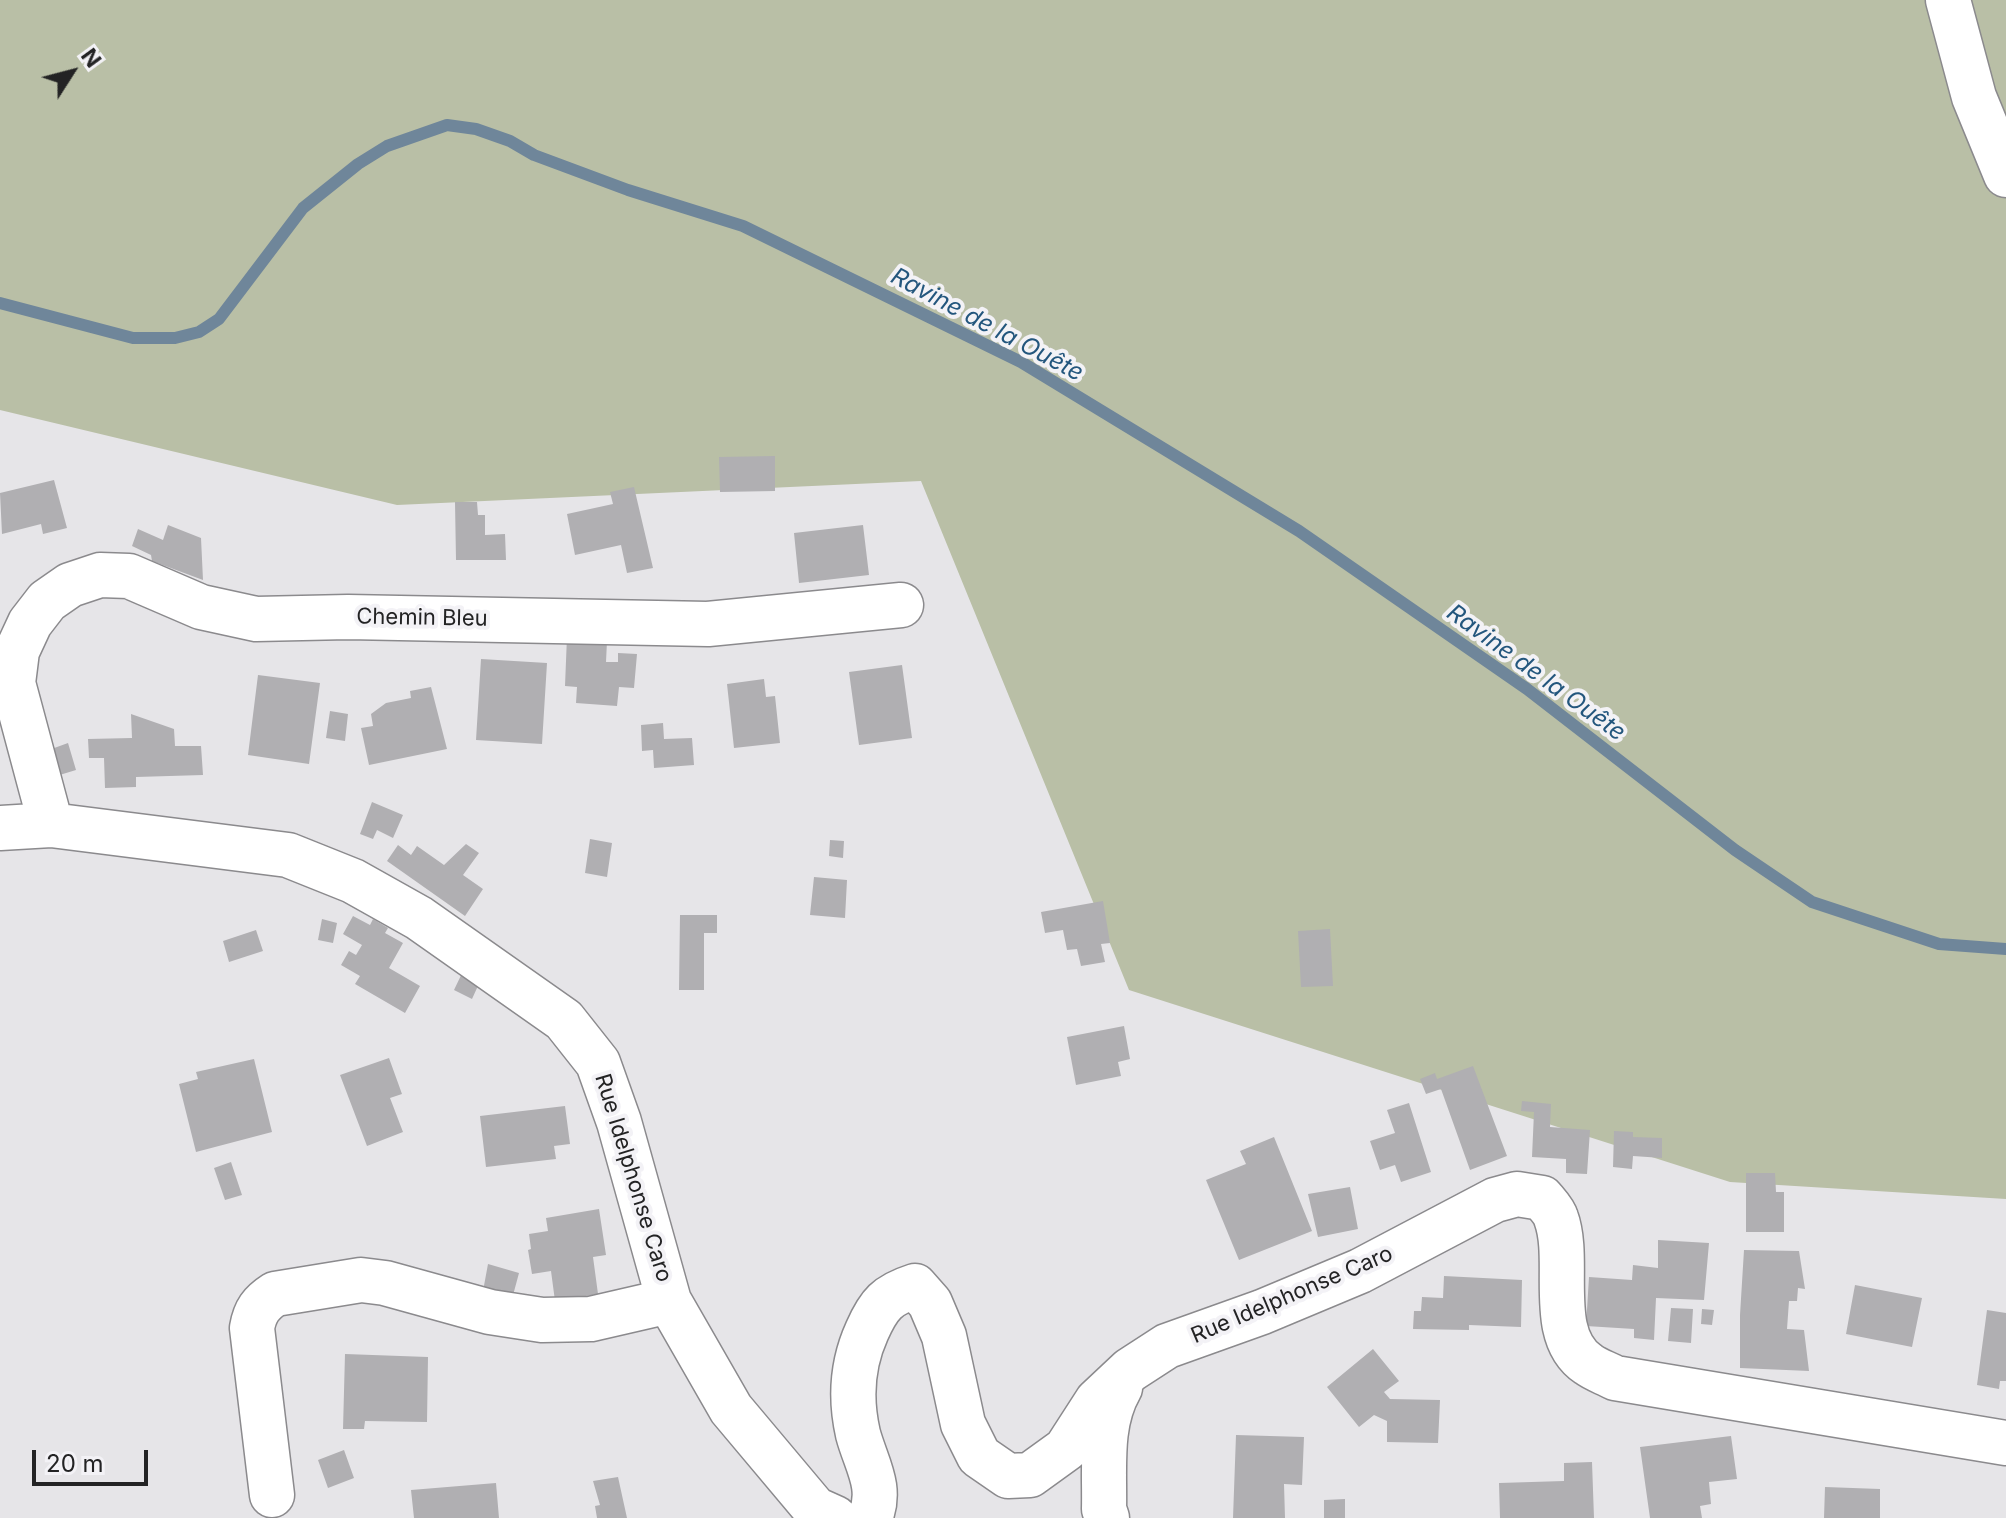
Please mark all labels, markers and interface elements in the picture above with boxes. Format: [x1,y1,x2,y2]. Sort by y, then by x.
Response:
north arrow [32,32,112,112]
text: N [76,43,107,72]
water label: Ravine de la Ouête [886,262,1088,388]
water label: Ravine de la Ouête [1441,598,1631,748]
street label: Chemin Bleu [356,604,488,632]
street label: Rue Idelphonse Caro [589,1071,677,1285]
street label: Rue Idelphonse Caro [1187,1241,1397,1349]
scale bar [36,1434,152,1484]
text: 20 m [46,1449,104,1478]

